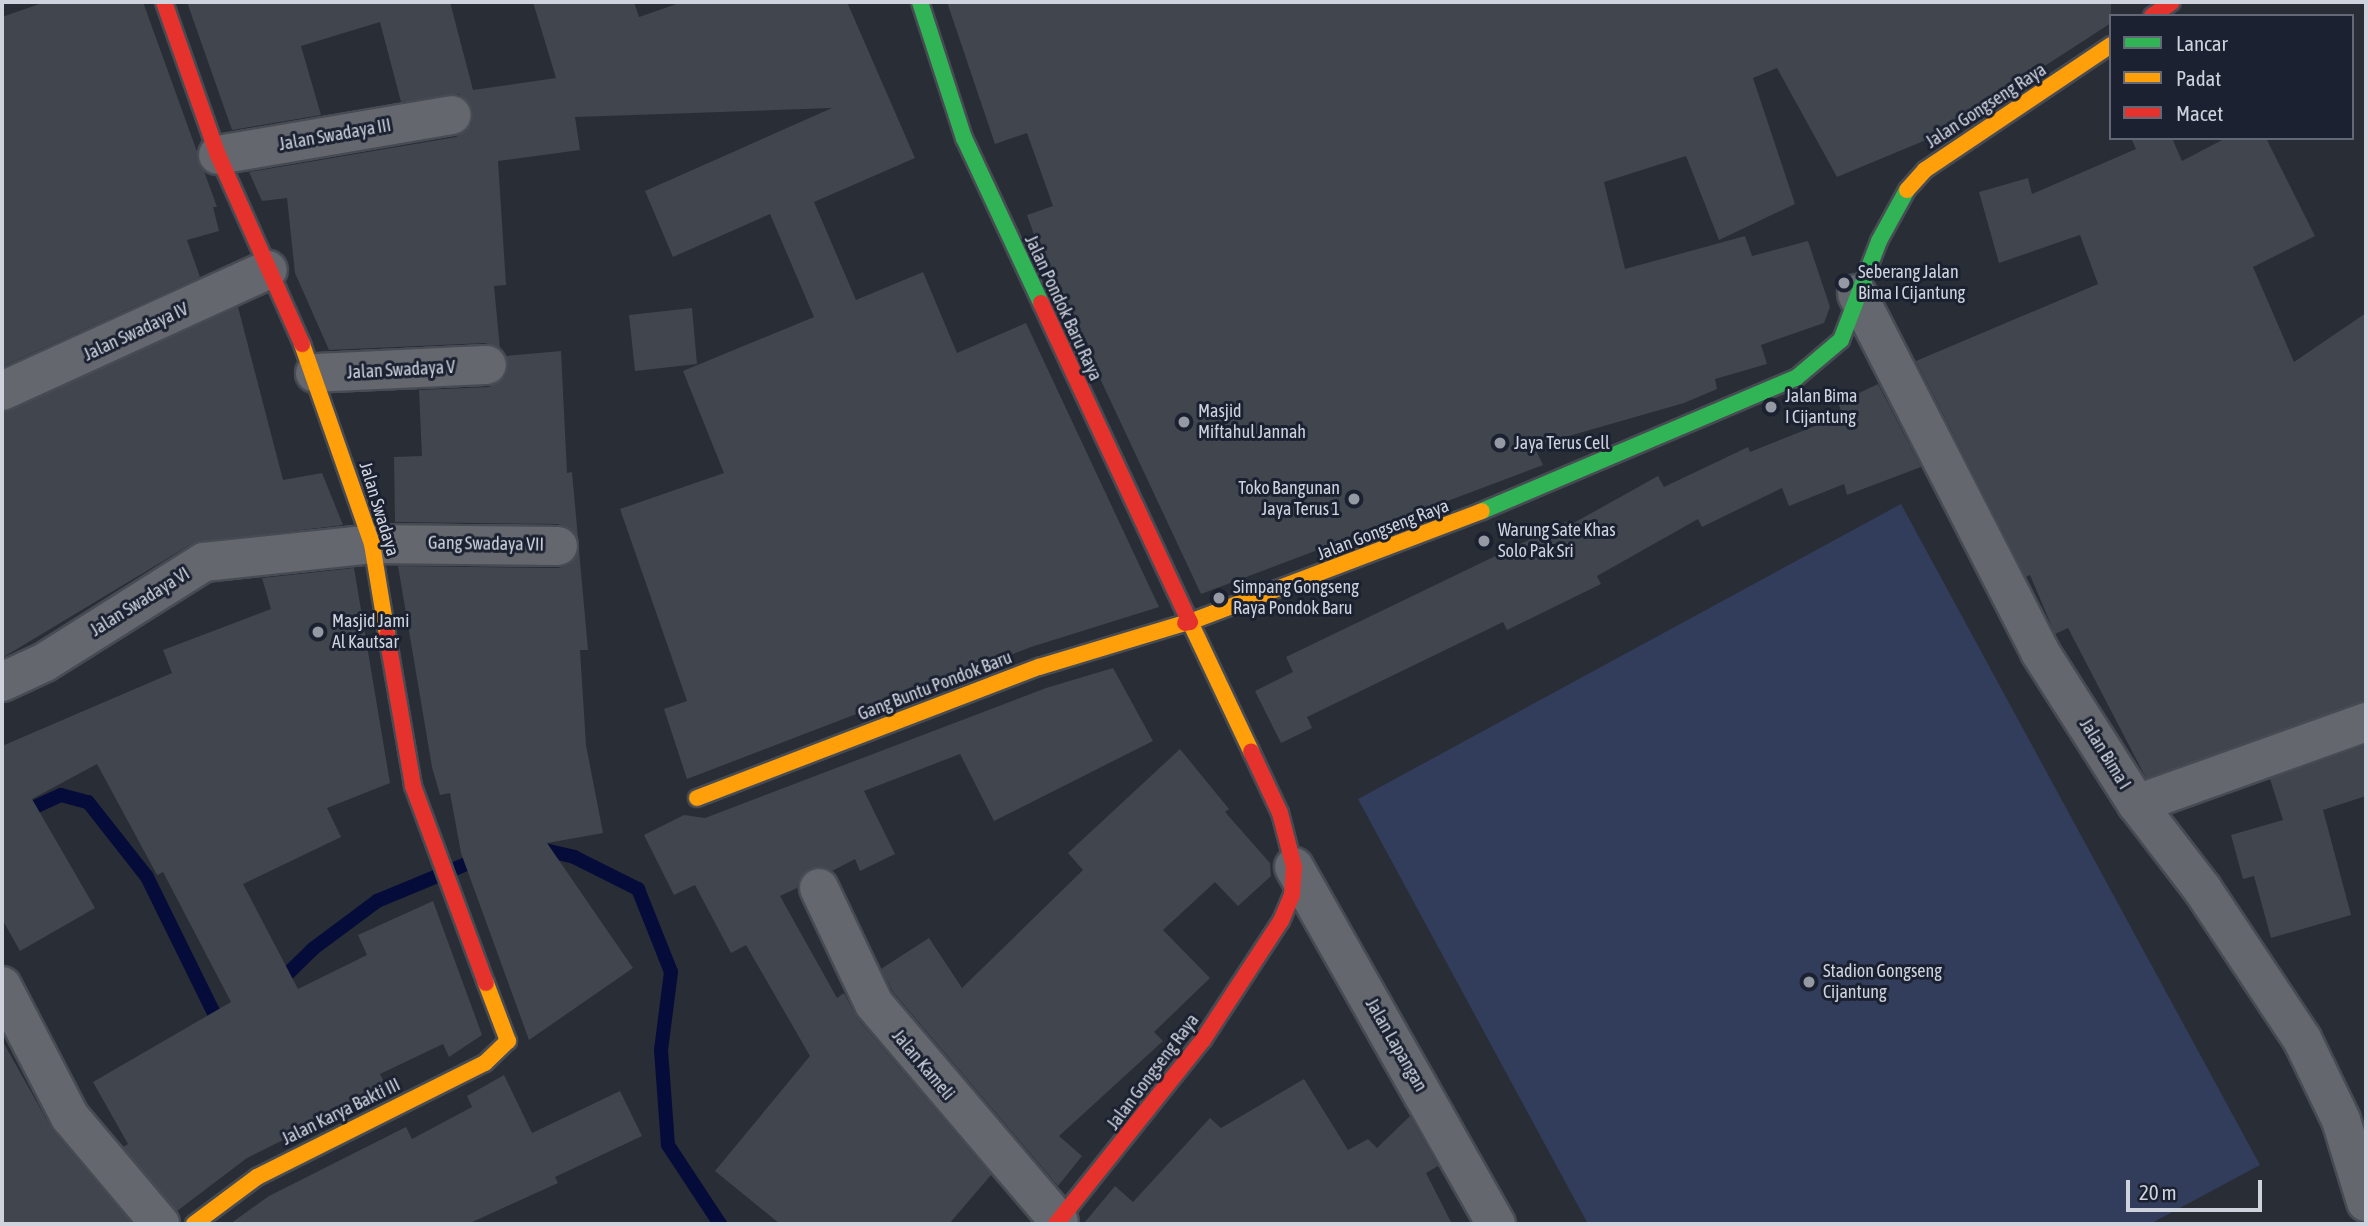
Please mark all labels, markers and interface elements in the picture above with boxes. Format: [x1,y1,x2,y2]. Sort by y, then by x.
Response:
legend [2109,14,2354,140]
text: Lancar [2176,31,2228,55]
street label: Jalan Gongseng Raya [1922,59,2050,153]
text: Padat [2176,66,2221,90]
text: Macet [2176,101,2223,125]
street label: Jalan Swadaya III [277,115,393,155]
street label: Jalan Pondok Baru Raya [1020,232,1106,384]
place label: Seberang Jalan Bima I Cijantung [1858,262,1965,304]
marker: Seberang Jalan Bima I Cijantung [1836,275,1852,291]
street label: Jalan Swadaya IV [80,298,192,366]
street label: Jalan Swadaya V [346,356,456,384]
place label: Jalan Bima I Cijantung [1785,386,1857,428]
marker: Jalan Bima I Cijantung [1763,399,1779,415]
place label: Masjid Miftahul Jannah [1198,401,1306,444]
marker: Masjid Miftahul Jannah [1176,414,1192,430]
place label: Jaya Terus Cell [1514,432,1610,454]
marker: Jaya Terus Cell [1492,435,1508,451]
street label: Jalan Swadaya [354,459,404,559]
place label: Toko Bangunan Jaya Terus 1 [1238,478,1340,520]
marker: Toko Bangunan Jaya Terus 1 [1346,491,1362,507]
street label: Jalan Gongseng Raya [1314,495,1452,565]
place label: Warung Sate Khas Solo Pak Sri [1498,520,1616,562]
street label: Gang Swadaya VII [428,532,544,556]
marker: Warung Sate Khas Solo Pak Sri [1476,533,1492,549]
street label: Jalan Swadaya VI [86,563,194,641]
place label: Simpang Gongseng Raya Pondok Baru [1233,577,1359,620]
marker: Simpang Gongseng Raya Pondok Baru [1211,590,1227,606]
place label: Masjid Jami Al Kautsar [332,611,409,654]
marker: Masjid Jami Al Kautsar [310,624,326,640]
street label: Gang Buntu Pondok Baru [855,647,1015,725]
street label: Jalan Bima I [2075,715,2135,793]
place label: Stadion Gongseng Cijantung [1823,961,1942,1004]
marker: Stadion Gongseng Cijantung [1801,974,1817,990]
street label: Jalan Lapangan [1361,995,1431,1095]
street label: Jalan Gongseng Raya [1102,1010,1204,1134]
street label: Jalan Kameli [887,1025,959,1105]
street label: Jalan Karya Bakti III [278,1074,404,1150]
scale bar [2130,1166,2266,1210]
text: 20 m [2139,1180,2177,1204]

